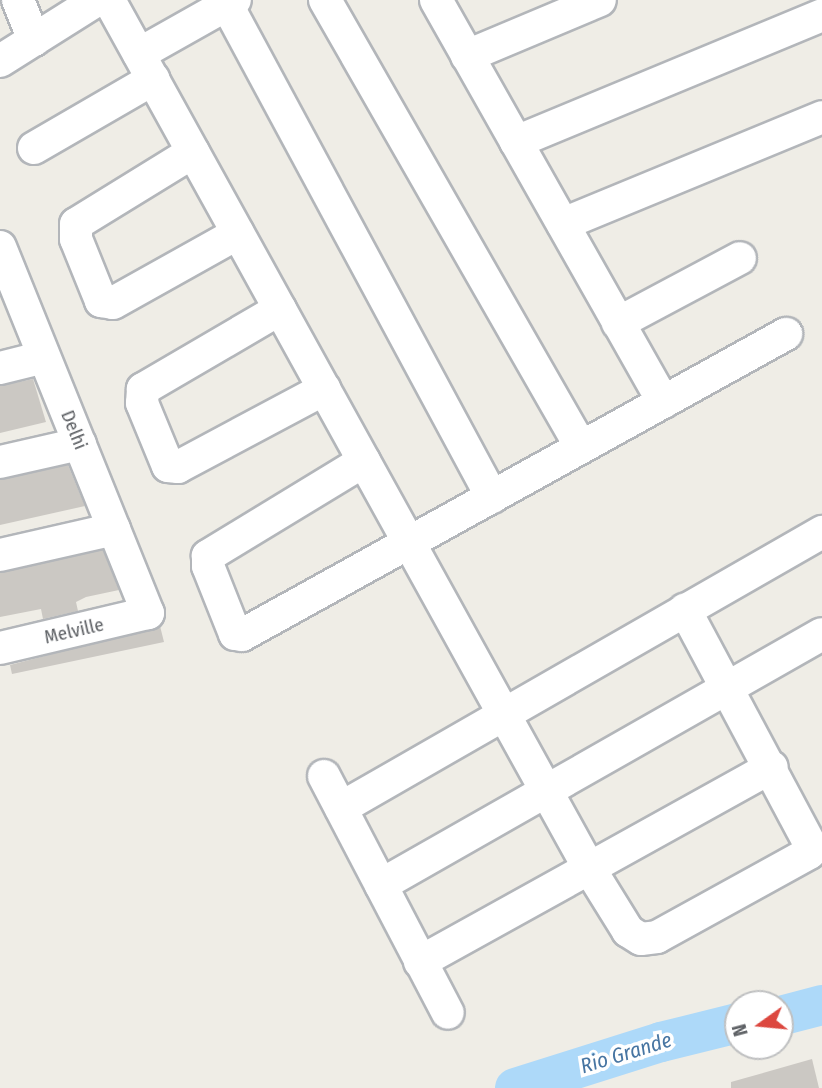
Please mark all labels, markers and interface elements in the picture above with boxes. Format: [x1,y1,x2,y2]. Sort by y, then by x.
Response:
street label: Delhi [56,407,92,453]
street label: Melville [42,613,106,649]
north arrow [724,990,794,1060]
text: N [728,1022,753,1039]
water label: Rio Grande [577,1027,675,1079]

